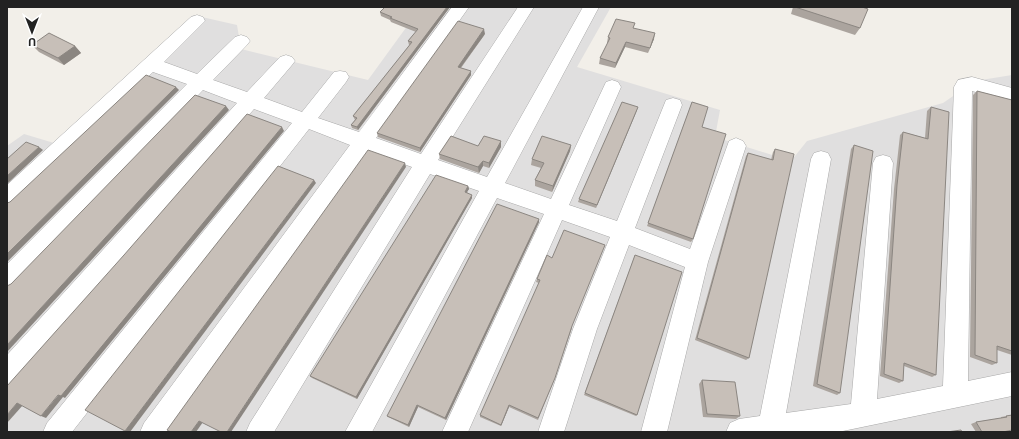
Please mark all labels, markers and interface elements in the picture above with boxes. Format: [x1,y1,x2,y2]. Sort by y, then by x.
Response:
north arrow [12,12,52,52]
text: U [28,35,36,50]

